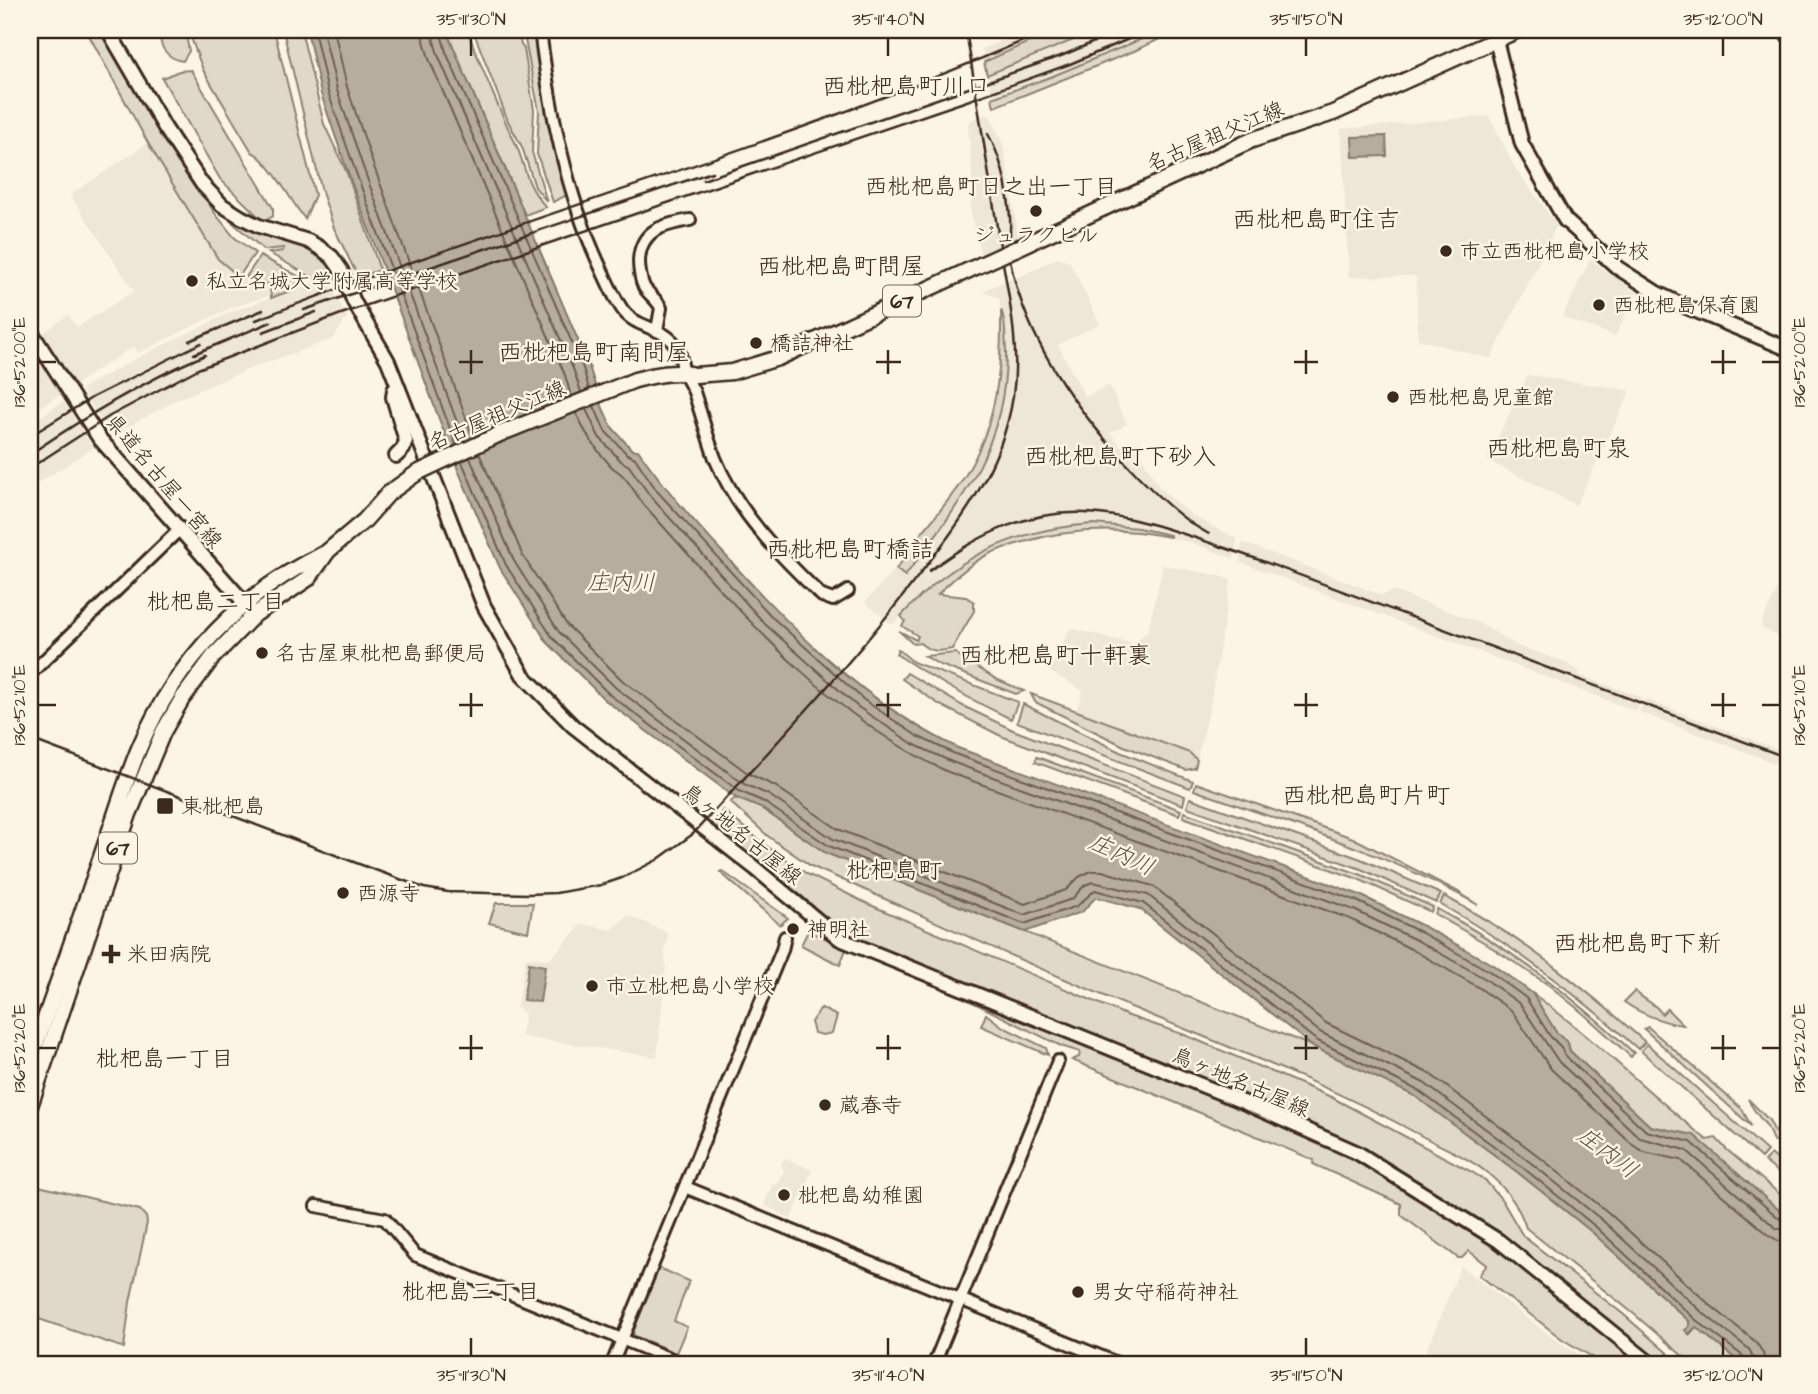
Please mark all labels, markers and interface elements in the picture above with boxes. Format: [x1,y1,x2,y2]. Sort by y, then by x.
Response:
text: 35°11'30"N [436,7,506,32]
text: 35°11'40"N [852,7,924,32]
text: 35°11'50"N [1269,7,1343,32]
text: 35°12'00"N [1683,7,1763,32]
district label: 西枇杷島町川口 [822,70,990,104]
street label: 名古屋祖父江線 [1142,94,1289,179]
district label: 西枇杷島町日之出一丁目 [865,171,1118,203]
marker: ジュラクビル [1028,203,1044,219]
district label: 西枇杷島町住吉 [1232,203,1400,237]
place label: ジュラクビル [973,221,1099,250]
place label: 市立西枇杷島小学校 [1460,237,1649,266]
marker: 市立西枇杷島小学校 [1438,243,1454,259]
district label: 西枇杷島町問屋 [757,250,925,284]
place label: 私立名城大学附属高等学校 [206,267,458,296]
marker: 私立名城大学附属高等学校 [184,273,200,289]
road number: 67 [883,286,921,316]
place label: 西枇杷島保育園 [1613,291,1760,320]
marker: 西枇杷島保育園 [1591,297,1607,313]
text: 136°52'00"E [7,317,32,407]
text: 136°52'00"E [1787,317,1812,407]
place label: 橋詰神社 [770,329,854,358]
marker: 橋詰神社 [748,335,764,351]
district label: 西枇杷島町南問屋 [498,336,690,370]
street label: 名古屋祖父江線 [424,373,571,458]
place label: 西枇杷島児童館 [1407,383,1554,412]
marker: 西枇杷島児童館 [1385,389,1401,405]
street label: 県道名古屋一宮線 [99,408,229,555]
district label: 西枇杷島町泉 [1486,432,1630,466]
district label: 西枇杷島町下砂入 [1024,440,1216,474]
district label: 西枇杷島町橋詰 [766,533,934,567]
water label: 庄内川 [587,567,656,599]
district label: 枇杷島二丁目 [147,586,285,618]
place label: 名古屋東枇杷島郵便局 [276,639,486,668]
district label: 西枇杷島町十軒裏 [959,639,1151,673]
marker: 名古屋東枇杷島郵便局 [254,645,270,661]
text: 136°52'10"E [7,664,32,746]
text: 136°52'10"E [1787,664,1812,746]
street label: 鳥ヶ地名古屋線 [675,777,808,892]
district label: 西枇杷島町片町 [1282,779,1450,813]
place label: 東枇杷島 [181,792,265,821]
marker: 東枇杷島 [155,796,175,816]
water label: 庄内川 [1084,826,1160,884]
road number: 67 [99,832,137,863]
district label: 枇杷島町 [846,854,942,888]
place label: 西源寺 [357,879,420,908]
marker: 西源寺 [335,885,351,901]
place label: 神明社 [807,915,870,944]
marker: 神明社 [785,921,801,937]
district label: 西枇杷島町下新 [1553,927,1721,961]
place label: 米田病院 [127,940,211,969]
marker: 米田病院 [101,944,121,964]
place label: 市立枇杷島小学校 [606,972,774,1001]
marker: 市立枇杷島小学校 [584,978,600,994]
text: 136°52'20"E [7,1003,32,1093]
text: 136°52'20"E [1787,1003,1812,1093]
street label: 鳥ヶ地名古屋線 [1167,1040,1314,1125]
district label: 枇杷島一丁目 [96,1043,234,1075]
place label: 蔵春寺 [839,1091,902,1120]
marker: 蔵春寺 [817,1097,833,1113]
water label: 庄内川 [1570,1119,1645,1186]
place label: 枇杷島幼稚園 [798,1181,924,1210]
marker: 枇杷島幼稚園 [776,1187,792,1203]
district label: 枇杷島三丁目 [402,1276,540,1308]
place label: 男女守稲荷神社 [1092,1278,1239,1307]
marker: 男女守稲荷神社 [1070,1284,1086,1300]
text: 35°11'30"N [436,1363,506,1388]
text: 35°11'40"N [852,1363,924,1388]
text: 35°11'50"N [1269,1363,1343,1388]
text: 35°12'00"N [1683,1363,1763,1388]

